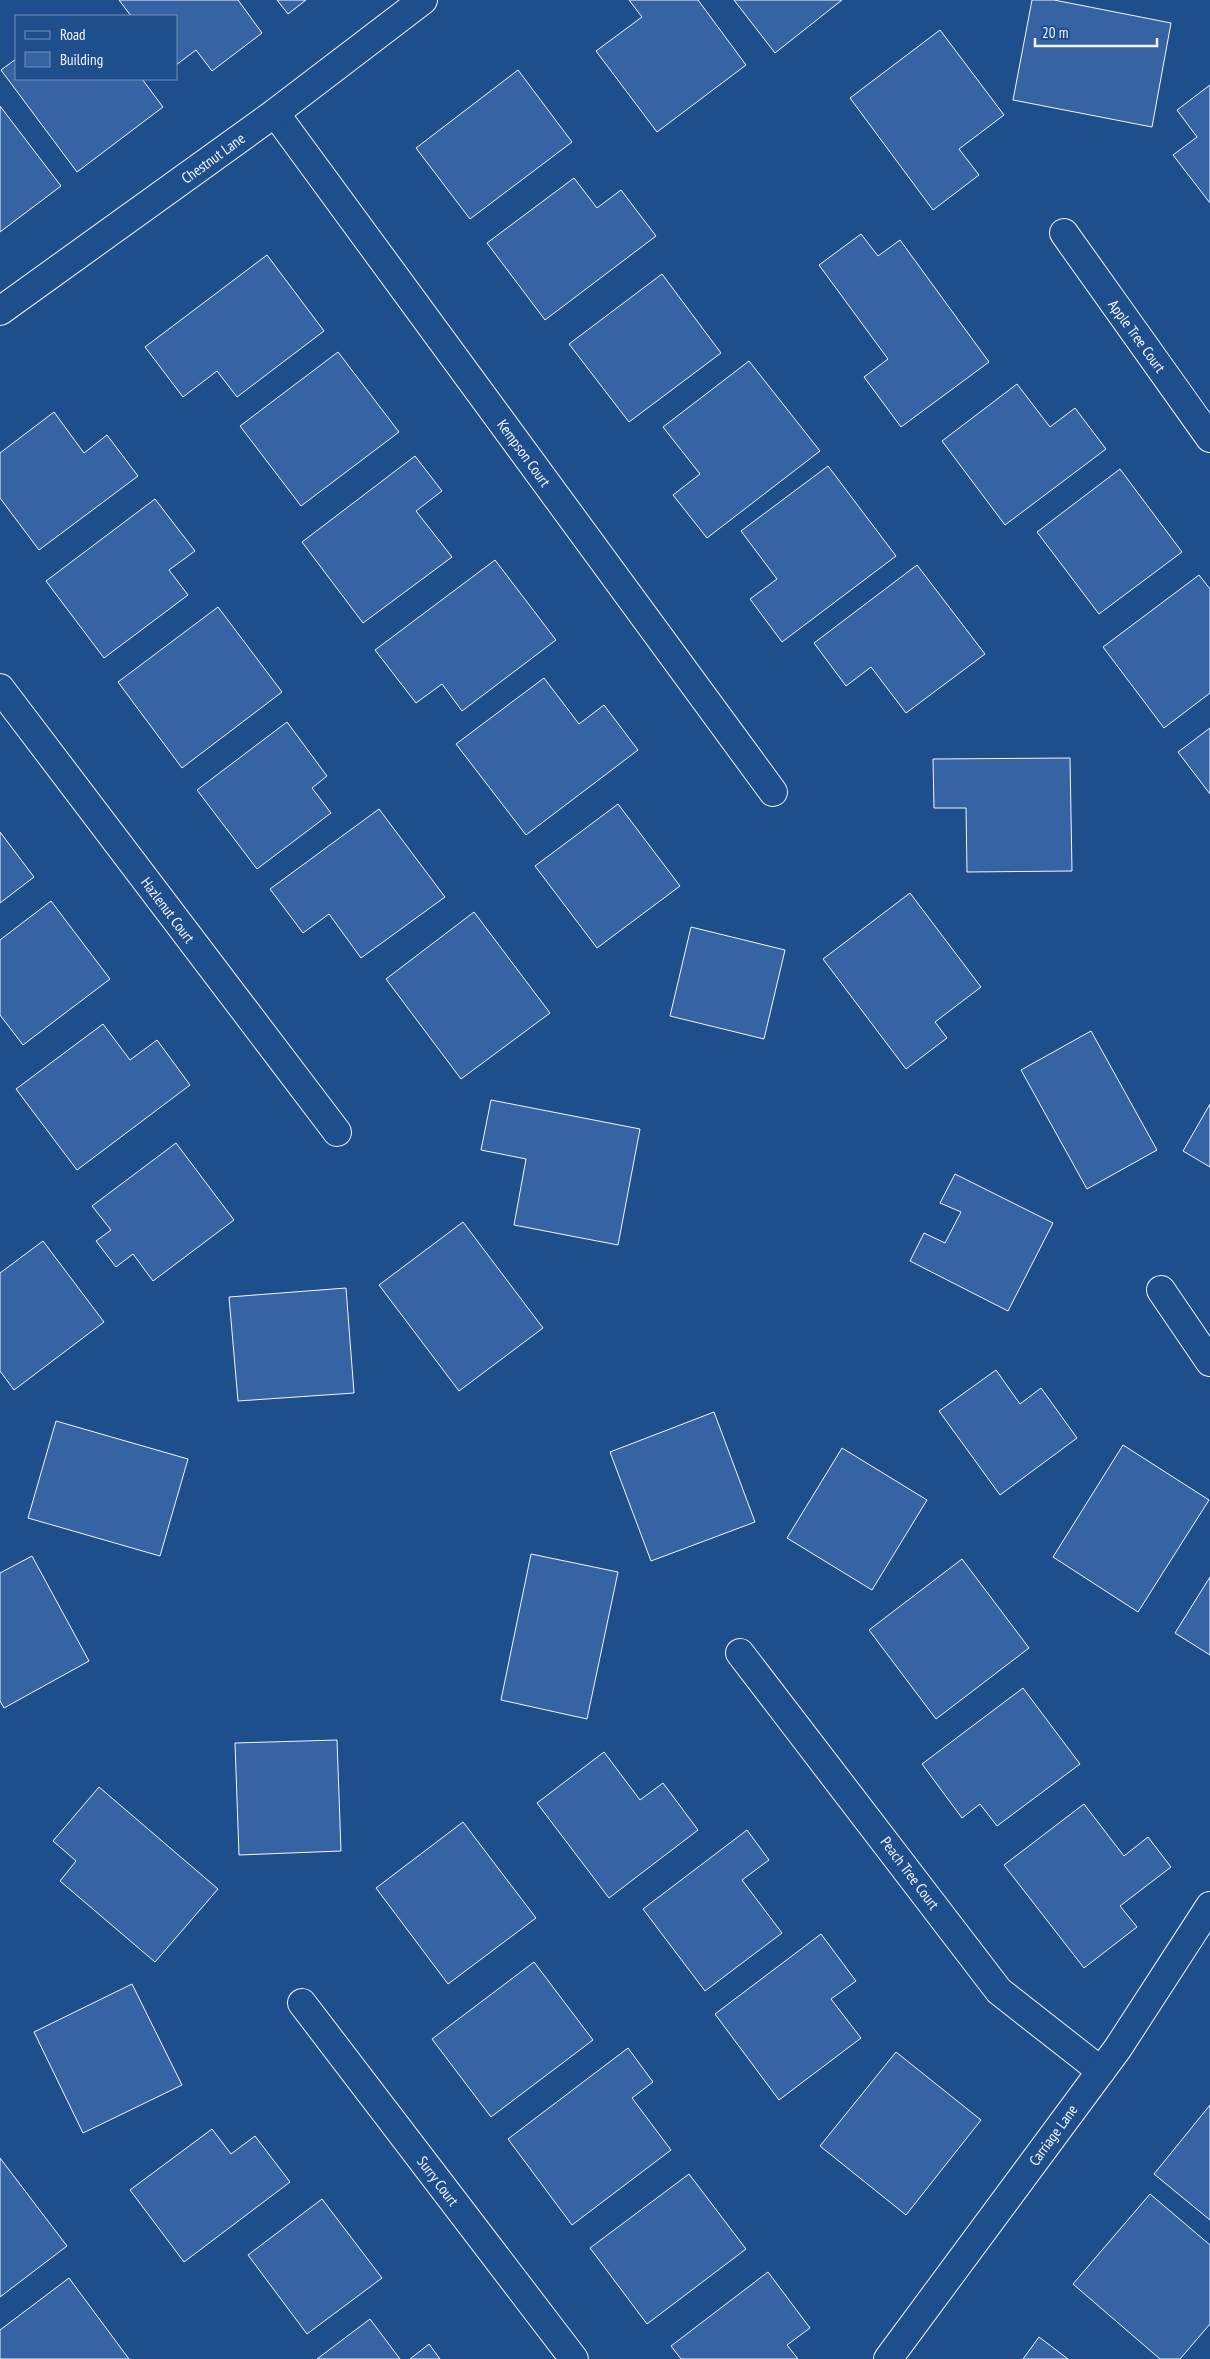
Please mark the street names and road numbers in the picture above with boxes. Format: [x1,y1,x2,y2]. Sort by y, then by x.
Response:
street label: Chestnut Lane [177,129,249,187]
street label: Apple Tree Court [1104,296,1170,376]
street label: Kempson Court [493,416,555,490]
street label: Hazlenut Court [137,873,199,947]
street label: Peach Tree Court [876,1833,944,1913]
street label: Carriage Lane [1025,2101,1081,2169]
street label: Surry Court [413,2152,463,2210]

